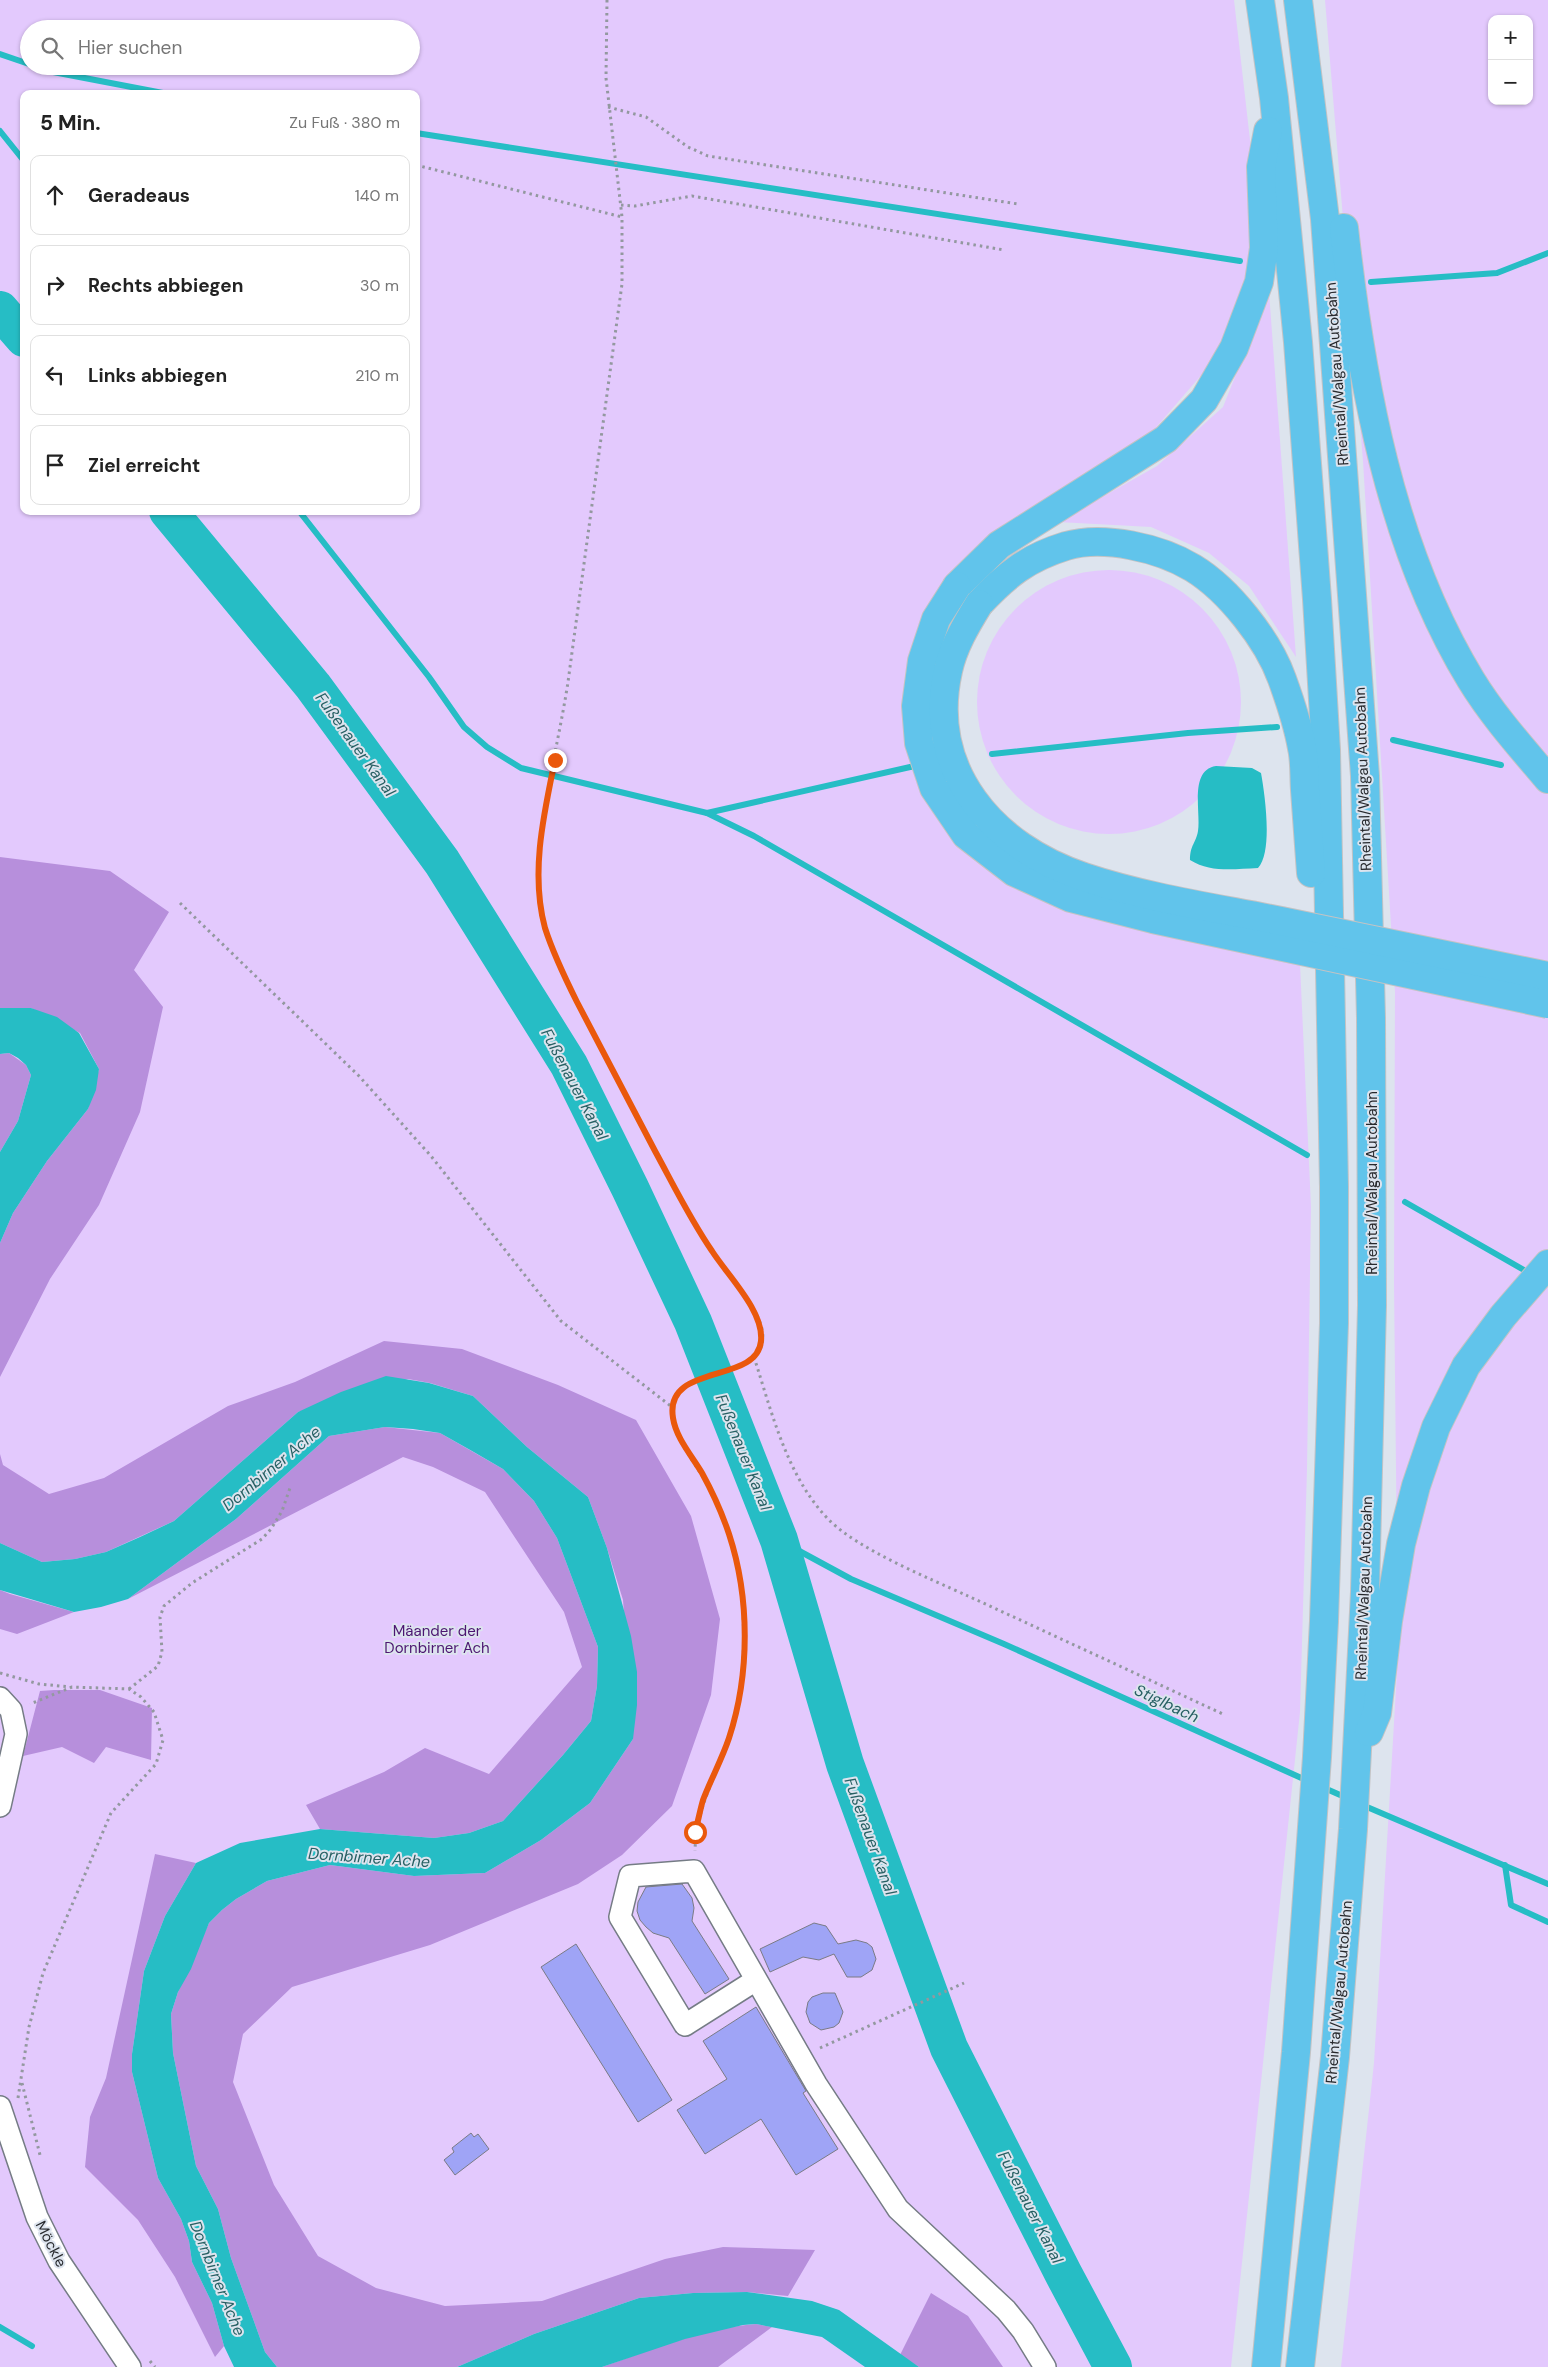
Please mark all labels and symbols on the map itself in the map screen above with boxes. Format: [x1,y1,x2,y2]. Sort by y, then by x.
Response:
street label: Rheintal/Walgau Autobahn [1321,282,1353,466]
street label: Rheintal/Walgau Autobahn [1350,687,1376,871]
water label: Fußenauer Kanal [311,688,401,801]
route end [544,749,567,772]
water label: Fußenauer Kanal [536,1025,613,1144]
street label: Rheintal/Walgau Autobahn [1362,1091,1382,1275]
water label: Fußenauer Kanal [711,1391,777,1514]
water label: Dornbirner Ache [218,1421,325,1516]
street label: Rheintal/Walgau Autobahn [1351,1496,1377,1680]
park label: Mäander der Dornbirner Ach [384,1621,490,1658]
water label: Stiglbach [1131,1679,1202,1728]
water label: Fußenauer Kanal [840,1774,902,1898]
route start [684,1821,707,1844]
water label: Dornbirner Ache [307,1843,431,1872]
street label: Rheintal/Walgau Autobahn [1321,1900,1357,2084]
water label: Fußenauer Kanal [993,2147,1068,2267]
street label: Möckle [31,2217,71,2271]
water label: Dornbirner Ache [185,2218,250,2339]

